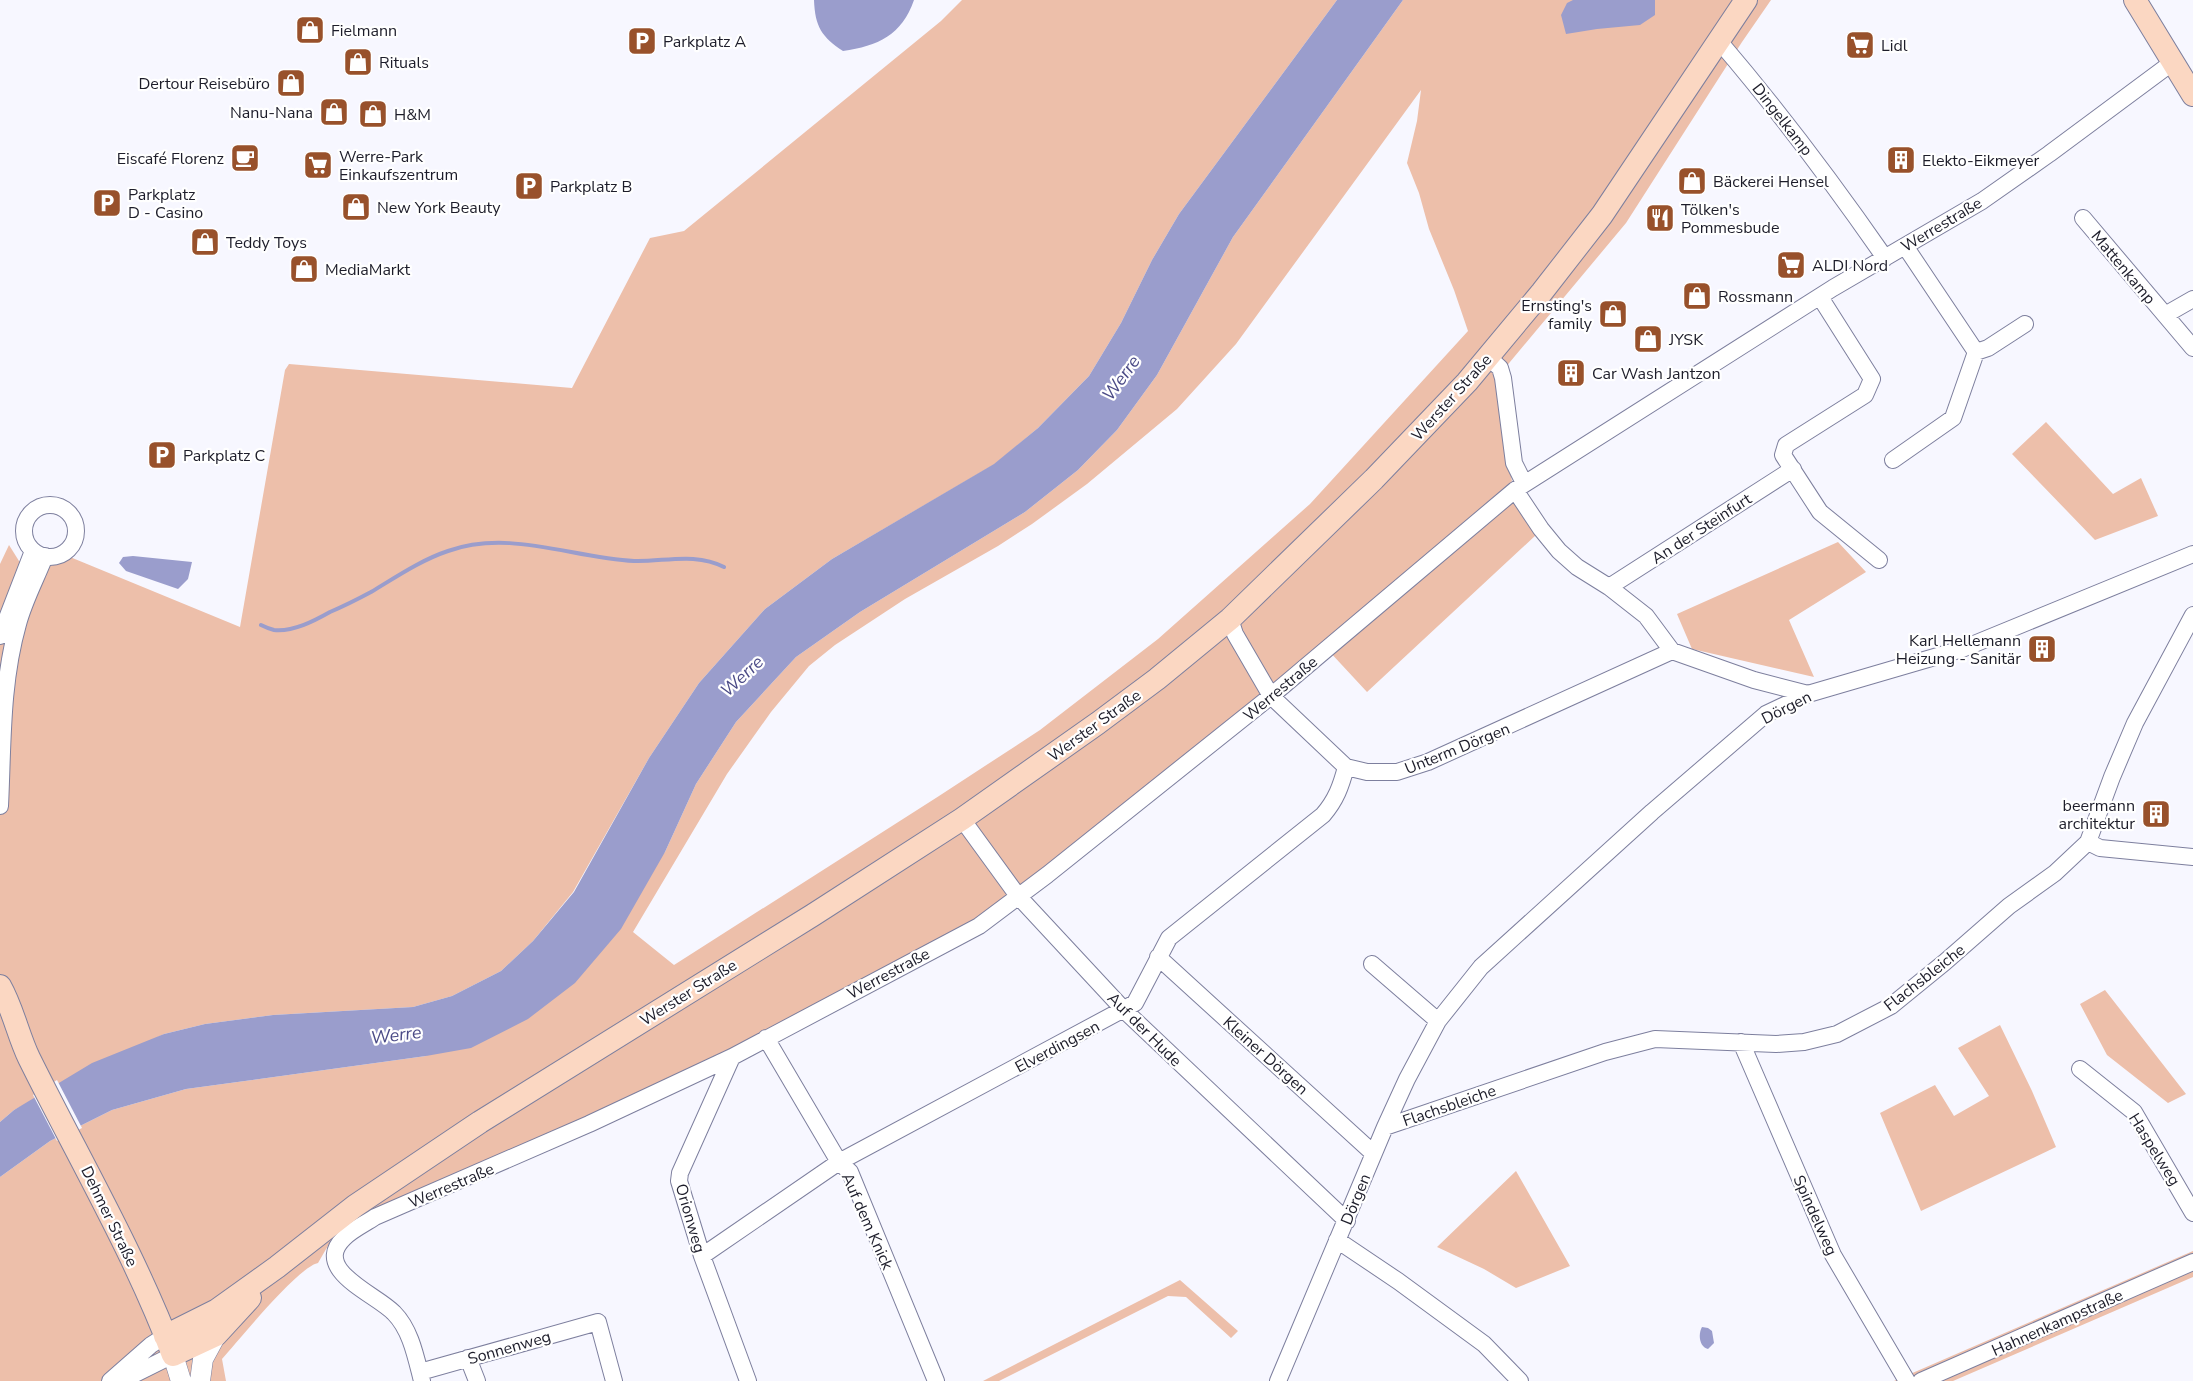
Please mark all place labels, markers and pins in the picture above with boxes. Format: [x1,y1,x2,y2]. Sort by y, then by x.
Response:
shop icon: Fielmann [294,14,326,46]
place label: Fielmann [331,20,397,42]
parking icon: Parkplatz A [626,25,658,57]
supermarket icon: Lidl [1844,29,1876,61]
place label: Parkplatz A [663,31,747,53]
place label: Lidl [1881,35,1908,57]
shop icon: Rituals [342,46,374,78]
place label: Rituals [379,52,429,74]
shop icon: Dertour Reisebüro [275,67,307,99]
place label: Dertour Reisebüro [138,73,270,95]
shop icon: Nanu-Nana [318,96,350,128]
shop icon: H&M [357,98,389,130]
place label: Nanu-Nana [230,102,313,124]
place label: H&M [394,104,431,126]
cafe icon: Eiscafé Florenz [229,142,261,174]
building icon: Elekto-Eikmeyer [1885,144,1917,176]
place label: Werre-Park Einkaufszentrum [339,146,458,186]
place label: Eiscafé Florenz [117,148,224,170]
supermarket icon: Werre-Park Einkaufszentrum [302,149,334,181]
place label: Elekto-Eikmeyer [1922,150,2040,172]
shop icon: Bäckerei Hensel [1676,165,1708,197]
parking icon: Parkplatz B [513,170,545,202]
place label: Bäckerei Hensel [1713,171,1829,193]
place label: Parkplatz B [550,176,632,198]
place label: Parkplatz D - Casino [128,184,203,224]
parking icon: Parkplatz D - Casino [91,187,123,219]
shop icon: New York Beauty [340,191,372,223]
place label: New York Beauty [377,197,501,219]
place label: Tölken's Pommesbude [1681,199,1779,239]
restaurant icon: Tölken's Pommesbude [1644,202,1676,234]
shop icon: Teddy Toys [189,226,221,258]
place label: Teddy Toys [226,232,307,254]
supermarket icon: ALDI Nord [1775,249,1807,281]
shop icon: MediaMarkt [288,253,320,285]
place label: ALDI Nord [1812,255,1888,277]
place label: MediaMarkt [325,259,410,281]
shop icon: Rossmann [1681,280,1713,312]
place label: Rossmann [1718,286,1793,308]
place label: Ernsting's family [1521,295,1593,335]
shop icon: Ernsting's family [1597,298,1629,330]
shop icon: JYSK [1632,323,1664,355]
place label: JYSK [1668,329,1704,351]
building icon: Car Wash Jantzon [1555,357,1587,389]
place label: Car Wash Jantzon [1592,363,1721,385]
parking icon: Parkplatz C [146,439,178,471]
place label: Parkplatz C [183,445,266,467]
place label: Karl Hellemann Heizung - Sanitär [1896,630,2021,670]
building icon: Karl Hellemann Heizung - Sanitär [2026,633,2058,665]
place label: beermann architektur [2059,795,2135,835]
building icon: beermann architektur [2140,798,2172,830]

